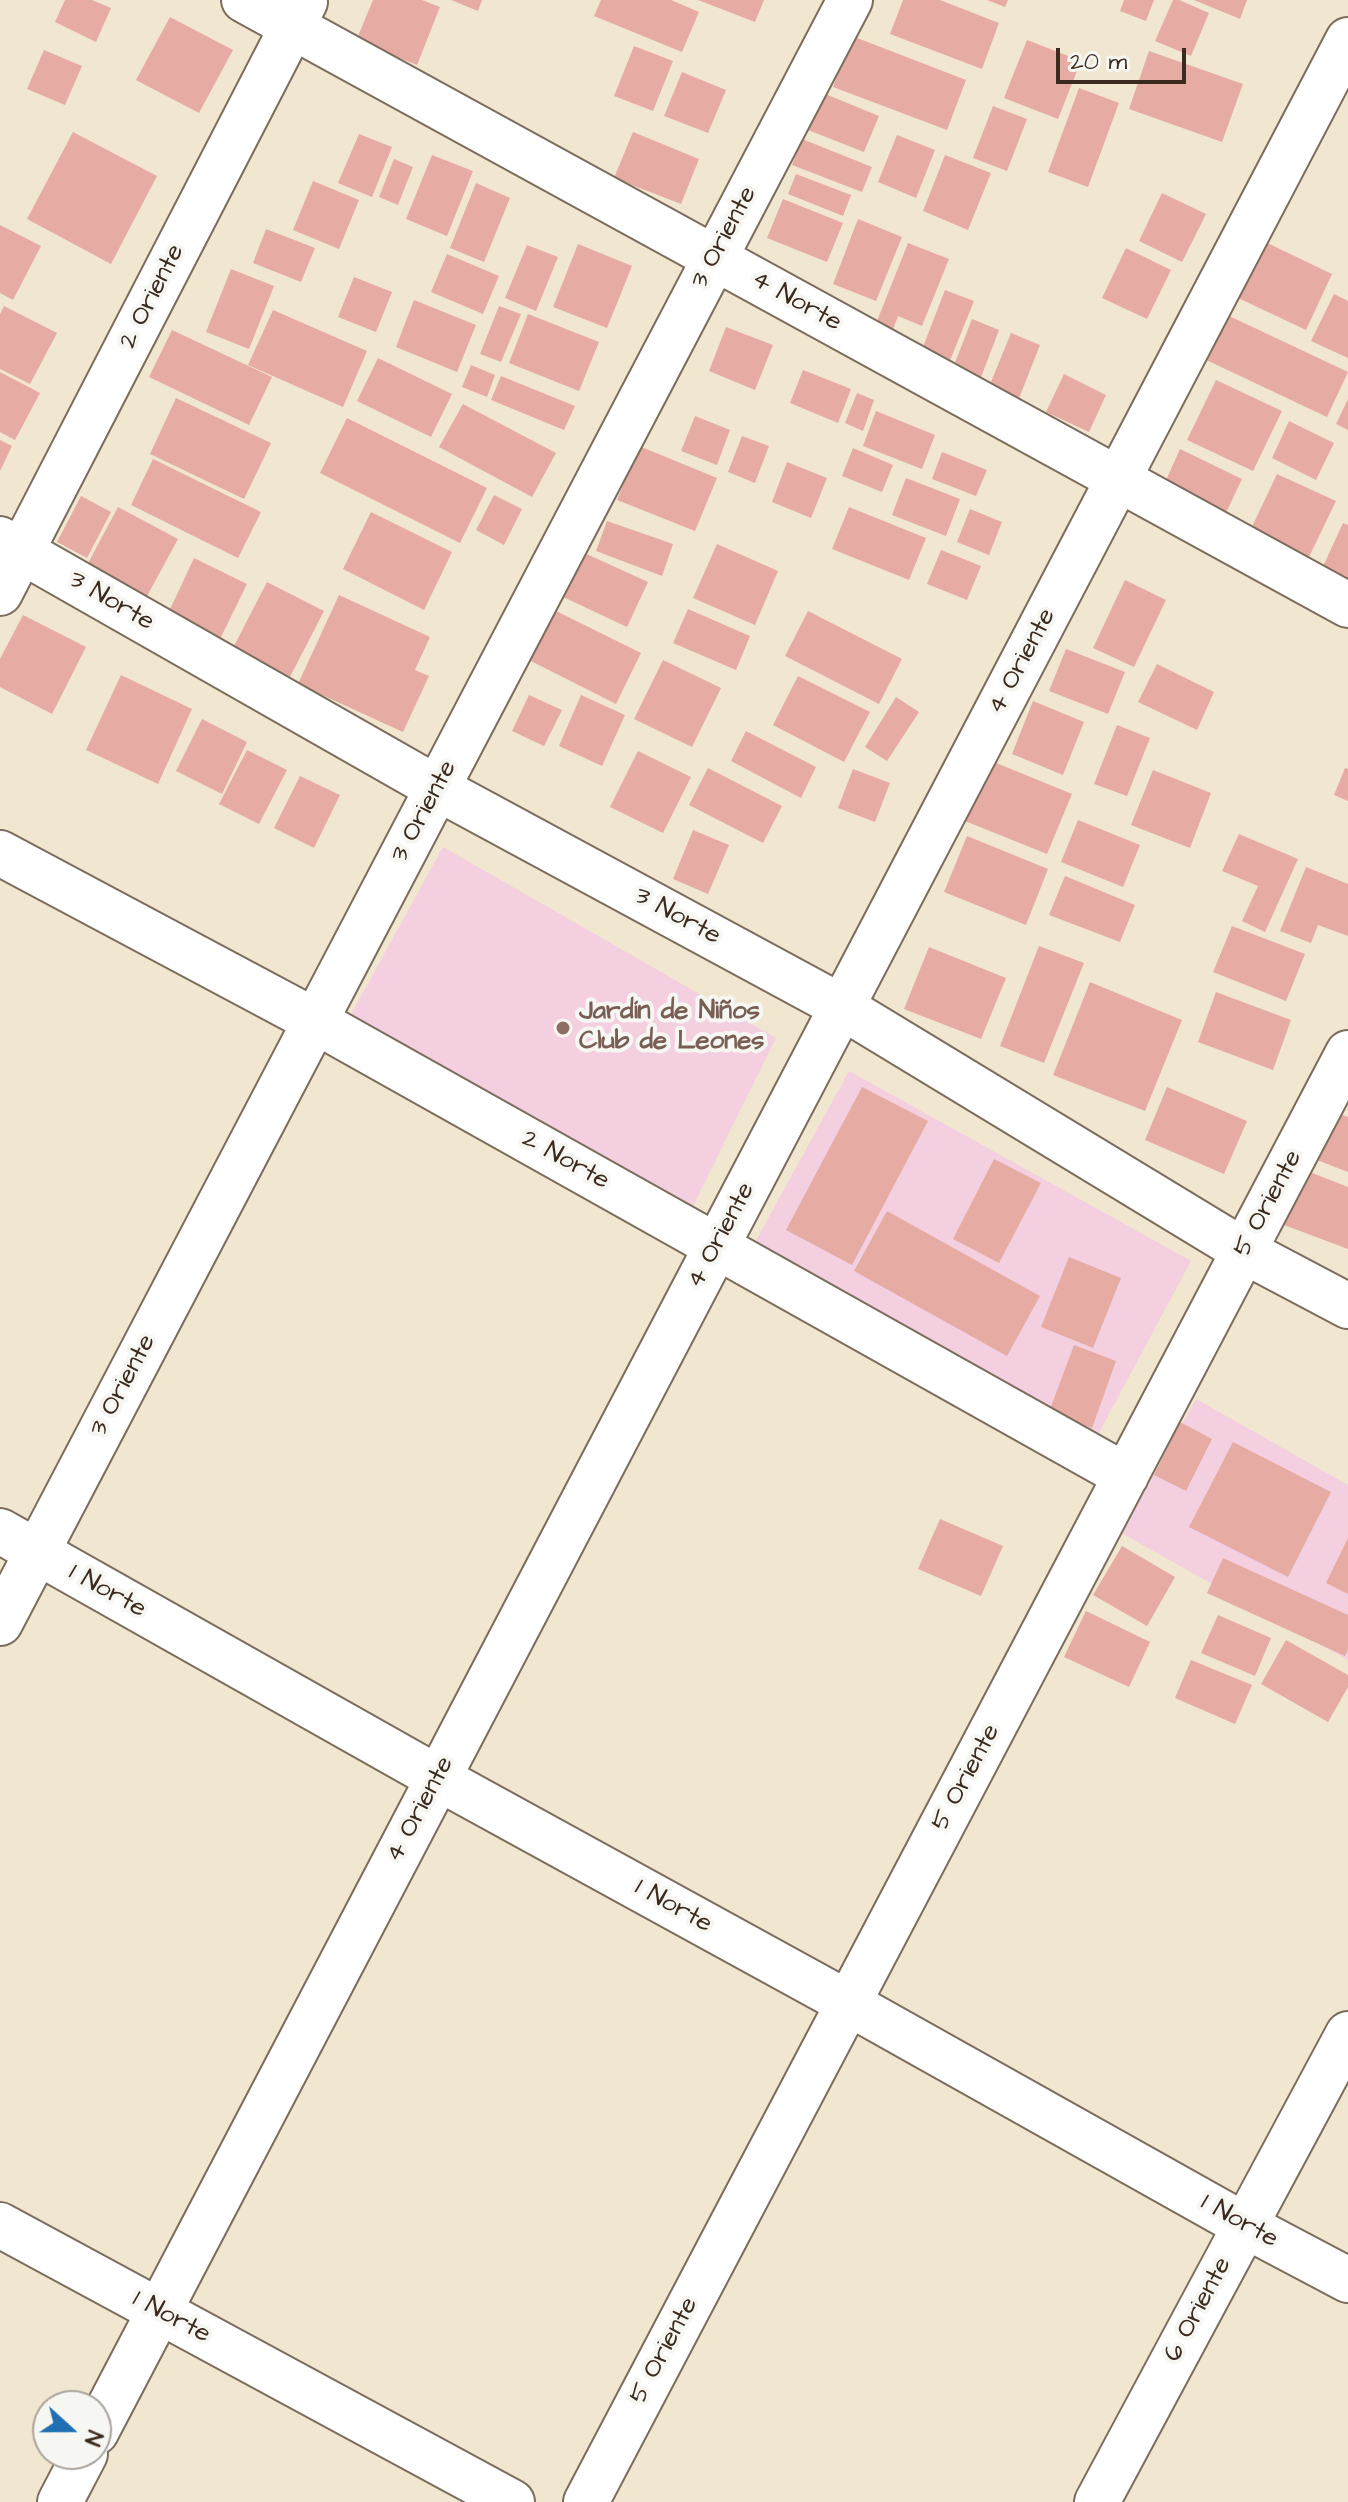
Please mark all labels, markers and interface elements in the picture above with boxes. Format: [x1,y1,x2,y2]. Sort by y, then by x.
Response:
scale bar [1060,32,1190,82]
text: 20 m [1070,45,1127,79]
street label: 3 Oriente [685,182,765,294]
street label: 2 Oriente [114,240,192,354]
street label: 4 Norte [746,265,846,339]
street label: 3 Norte [63,565,159,639]
street label: 4 Oriente [982,604,1064,720]
street label: 3 Oriente [385,756,465,868]
street label: 3 Norte [628,881,726,953]
place label: Jardín de Niños Club de Leones [579,997,764,1058]
marker: Jardín de Niños Club de Leones [554,1019,572,1037]
street label: 2 Norte [516,1124,614,1198]
street label: 5 Oriente [1228,1145,1310,1263]
street label: 4 Oriente [681,1178,763,1294]
street label: 3 Oriente [84,1330,164,1442]
street label: 1 Norte [63,1558,151,1626]
street label: 5 Oriente [926,1719,1008,1837]
street label: 4 Oriente [380,1752,462,1868]
street label: 1 Norte [629,1873,717,1941]
street label: 1 Norte [1195,2188,1283,2256]
street label: 6 Oriente [1158,2252,1240,2368]
street label: 1 Norte [127,2285,215,2351]
street label: 5 Oriente [624,2292,706,2410]
north arrow [32,2390,112,2470]
text: N [76,2426,110,2450]

